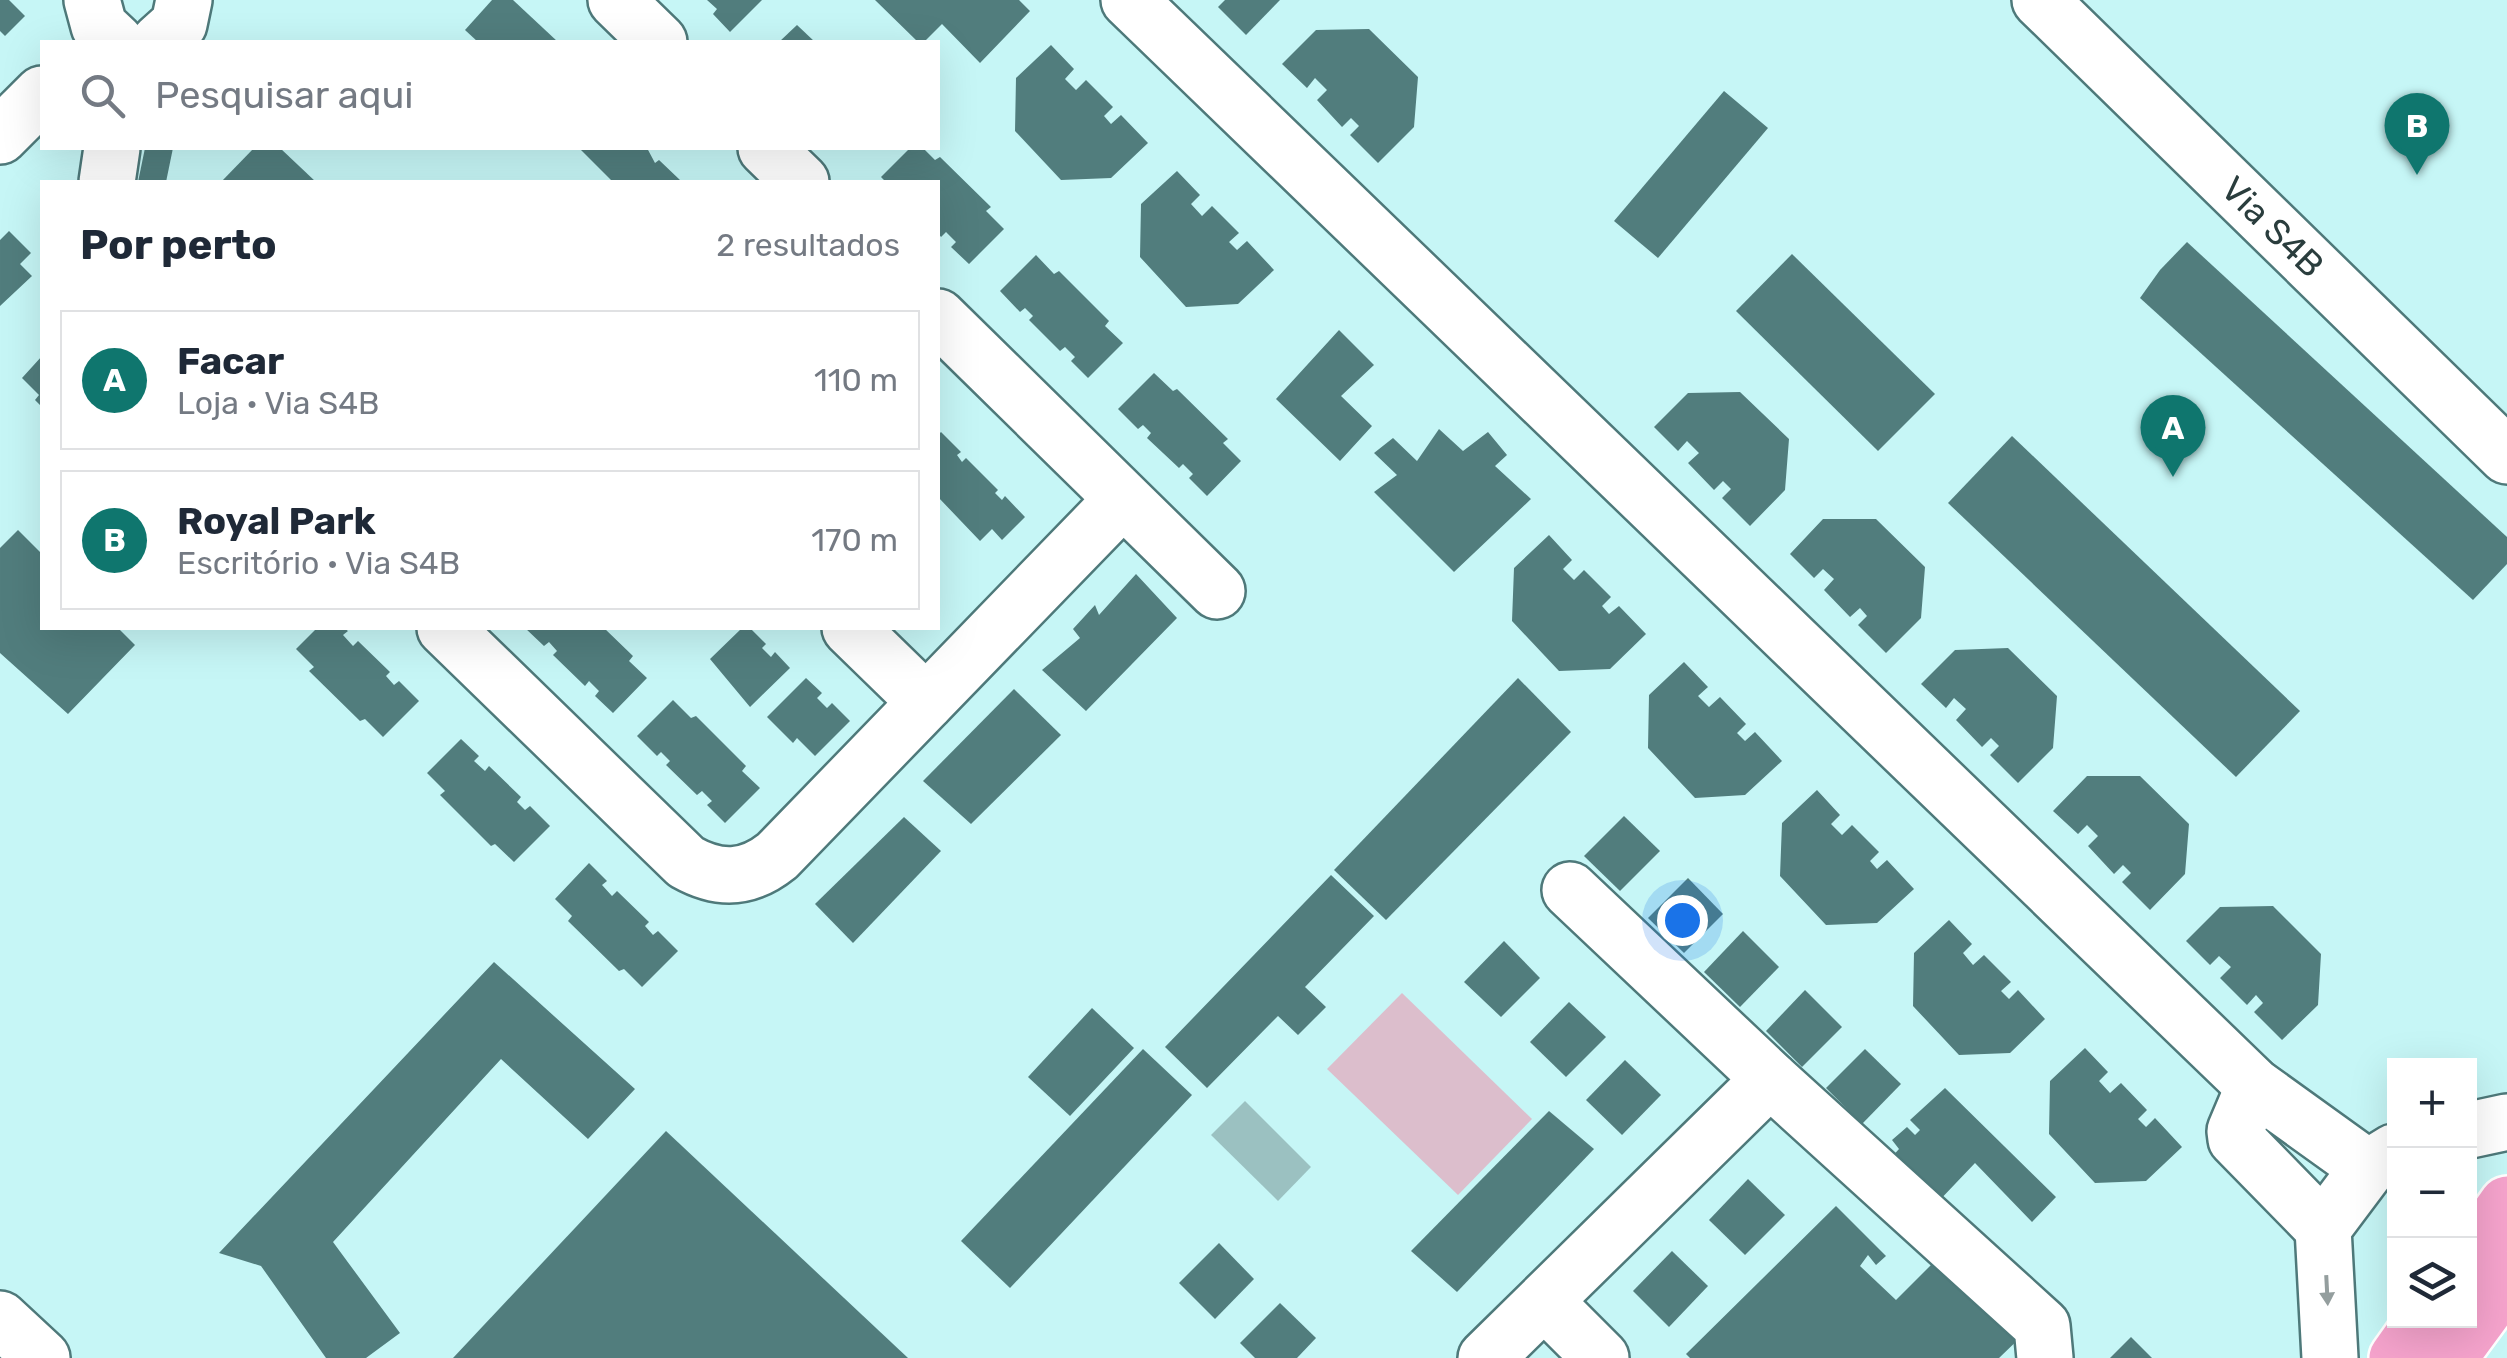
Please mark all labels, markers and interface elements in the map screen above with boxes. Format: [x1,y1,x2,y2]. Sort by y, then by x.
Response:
search box [40,40,940,150]
icon: search [75,68,130,123]
text: Pesquisar aqui [155,72,413,118]
pin: B [2384,92,2450,175]
street label: Via S4B [2213,168,2332,286]
text: Por perto [80,220,277,270]
text: 2 resultados [716,226,900,264]
text: Facar [177,338,284,384]
text: A [103,361,126,399]
text: 110 m [814,361,898,399]
text: Loja · Via S4B [177,384,379,422]
pin: A [2140,394,2206,477]
text: Royal Park [177,498,376,544]
text: B [103,521,126,559]
text: 170 m [811,521,898,559]
text: Escritório · Via S4B [177,544,460,582]
your location [1657,895,1708,946]
map controls [2387,1058,2477,1328]
button: + [2387,1058,2477,1148]
button: − [2387,1148,2477,1238]
button: layers [2387,1238,2477,1328]
one-way arrow [2319,1274,2335,1306]

